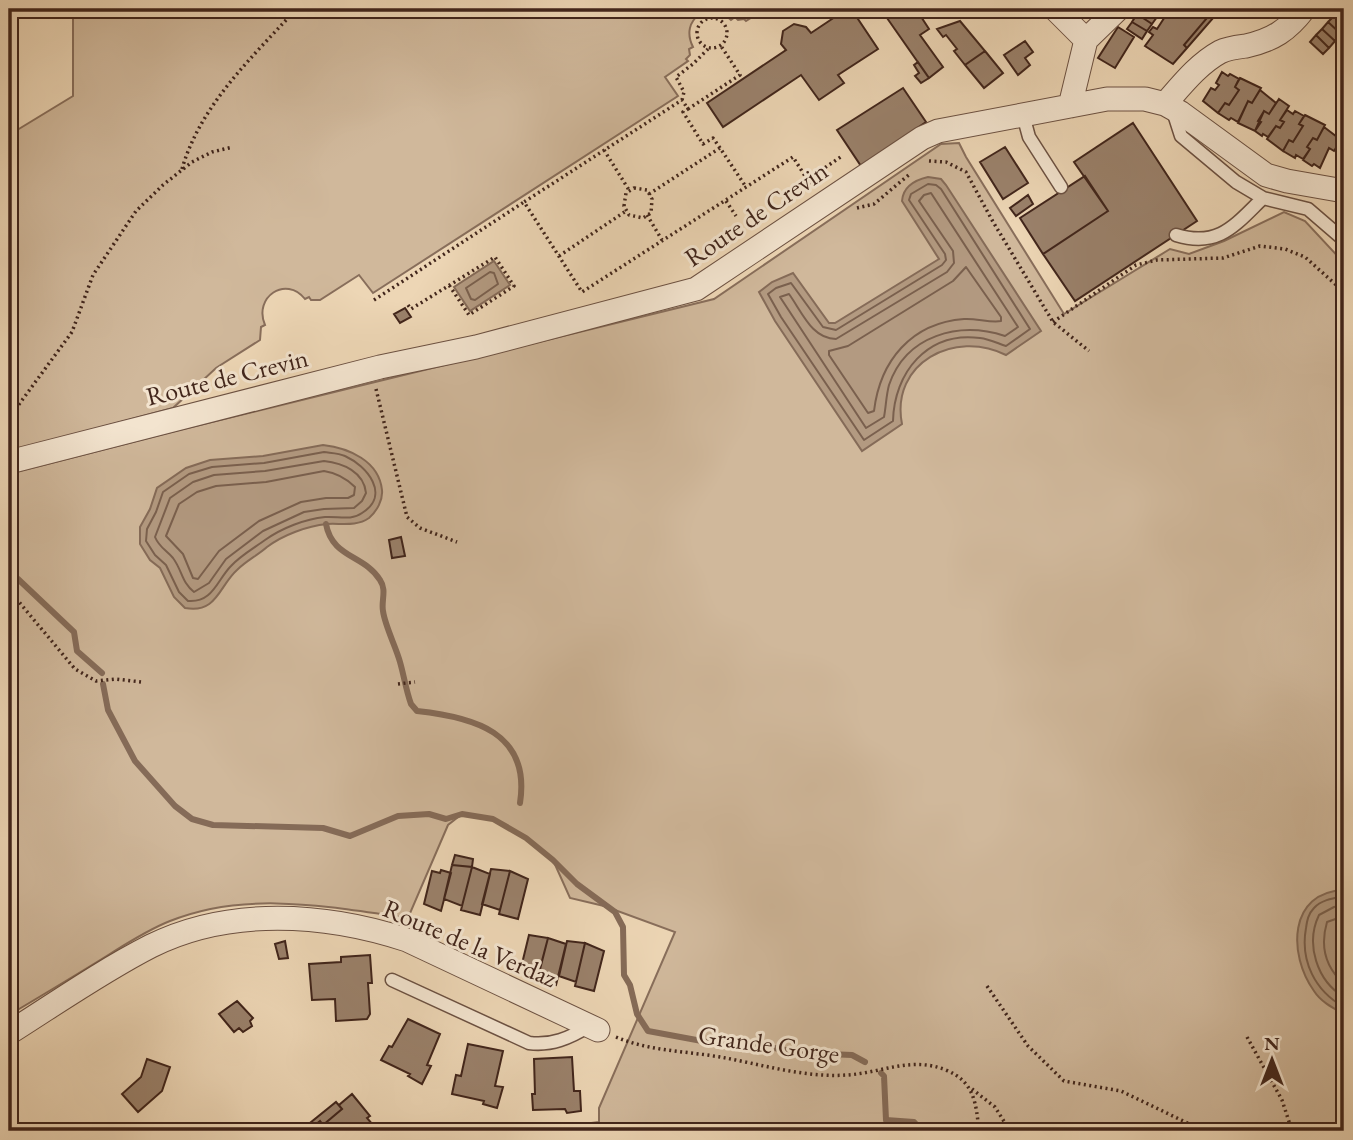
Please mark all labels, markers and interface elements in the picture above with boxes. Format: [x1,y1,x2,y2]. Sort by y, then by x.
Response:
street label: Route de Crevin [678,153,834,274]
street label: Route de Crevin [142,340,312,414]
street label: Route de la Verdaz [378,891,562,995]
street label: Grande Gorge [696,1017,842,1071]
north arrow [1238,1024,1308,1094]
text: N [1264,1031,1280,1056]

